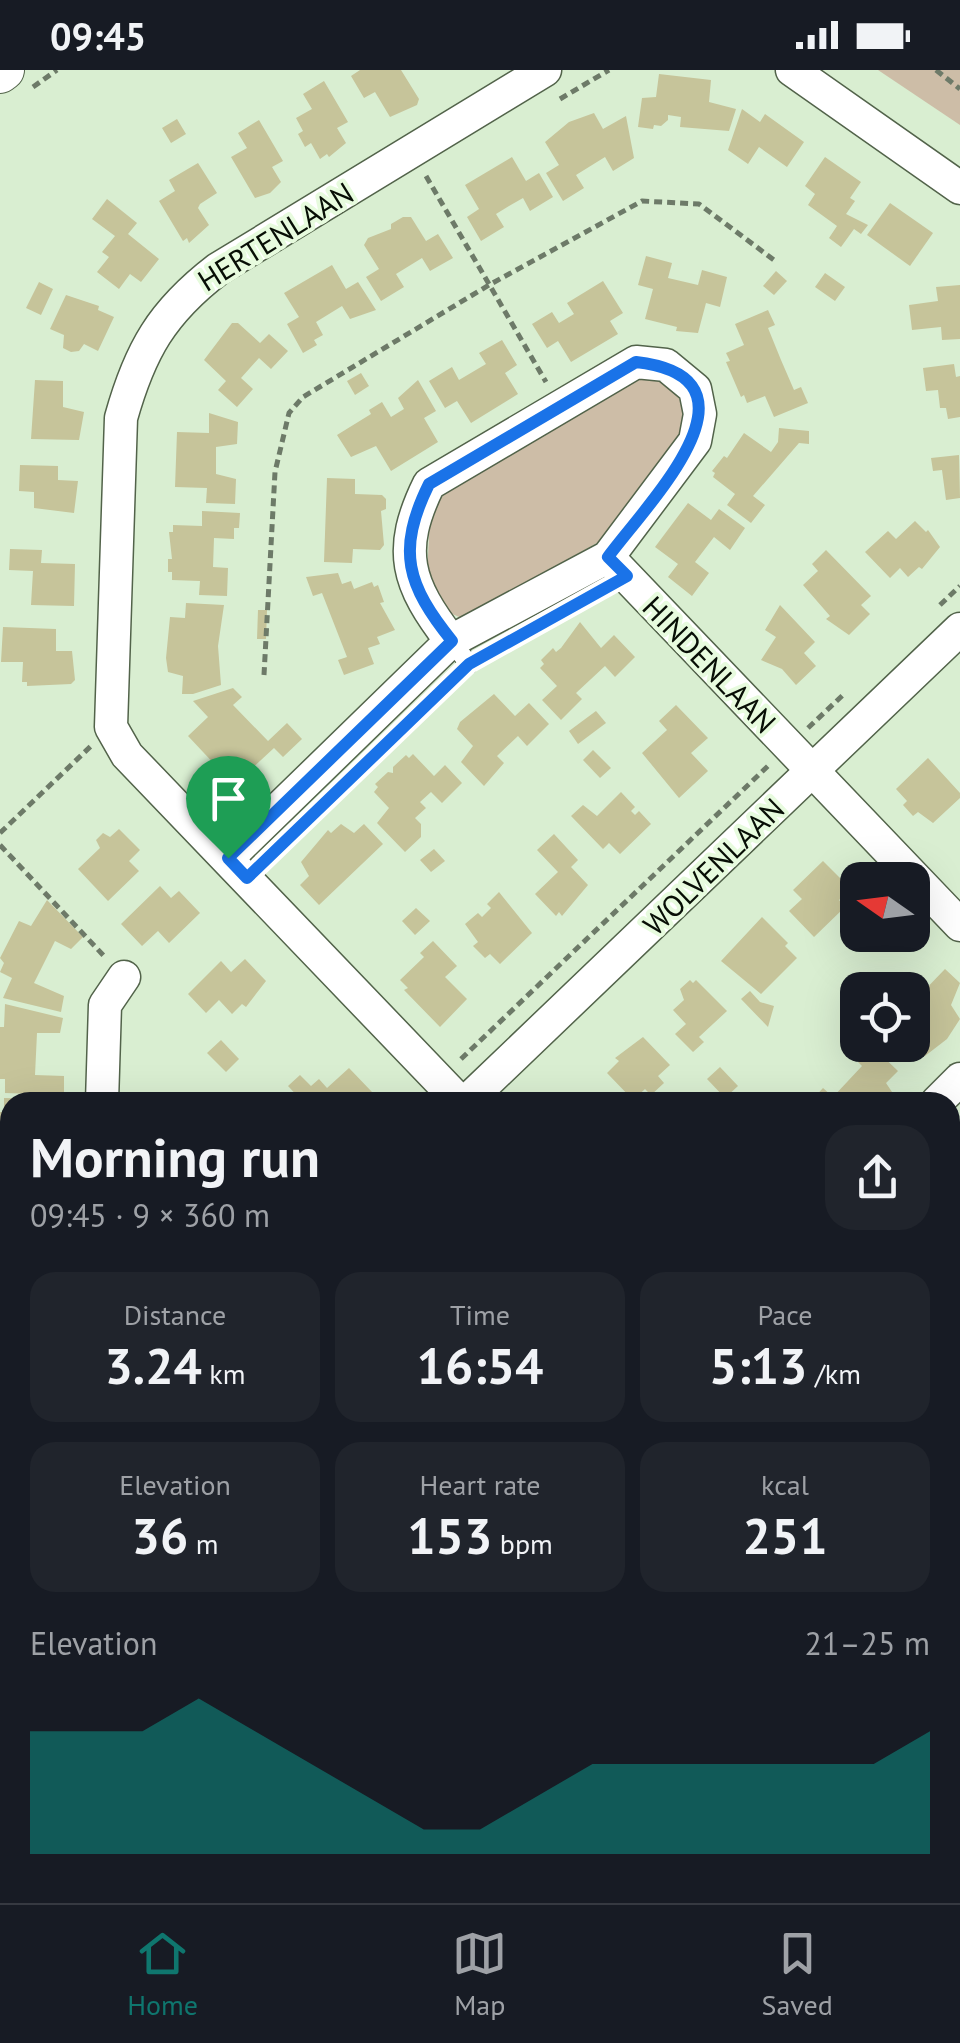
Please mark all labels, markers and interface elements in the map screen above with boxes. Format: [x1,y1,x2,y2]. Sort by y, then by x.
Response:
text: 09:45 [50,11,146,60]
street label: HERTENLAAN [190,173,360,299]
street label: HINDENLAAN [635,587,785,741]
pin [186,756,271,859]
icon: arrive [201,771,256,826]
street label: WOLVENLAAN [634,789,792,943]
north arrow [840,862,930,952]
map controls [840,862,930,1062]
button: locate [840,972,930,1062]
text: Morning run [30,1121,320,1192]
button: share [825,1125,930,1230]
text: 09:45 · 9 × 360 m [30,1194,270,1236]
text: Distance [124,1296,226,1333]
text: Time [450,1296,510,1333]
text: Pace [758,1296,812,1333]
text: 3.24 [105,1333,202,1398]
text: 16:54 [417,1333,543,1398]
text: 5:13 [709,1333,807,1398]
text: km [202,1355,245,1392]
text: /km [807,1355,861,1392]
text: Elevation [119,1466,231,1503]
text: Heart rate [419,1466,541,1503]
text: kcal [761,1466,809,1503]
text: 36 [132,1503,188,1568]
text: 153 [407,1503,492,1568]
text: 251 [742,1503,828,1568]
text: m [188,1525,218,1562]
text: bpm [492,1525,553,1562]
text: Elevation [30,1622,157,1664]
text: 21–25 m [805,1622,930,1664]
tab: Home [127,1926,198,2023]
tab: Map [452,1926,507,2023]
tab: Saved [762,1926,833,2023]

